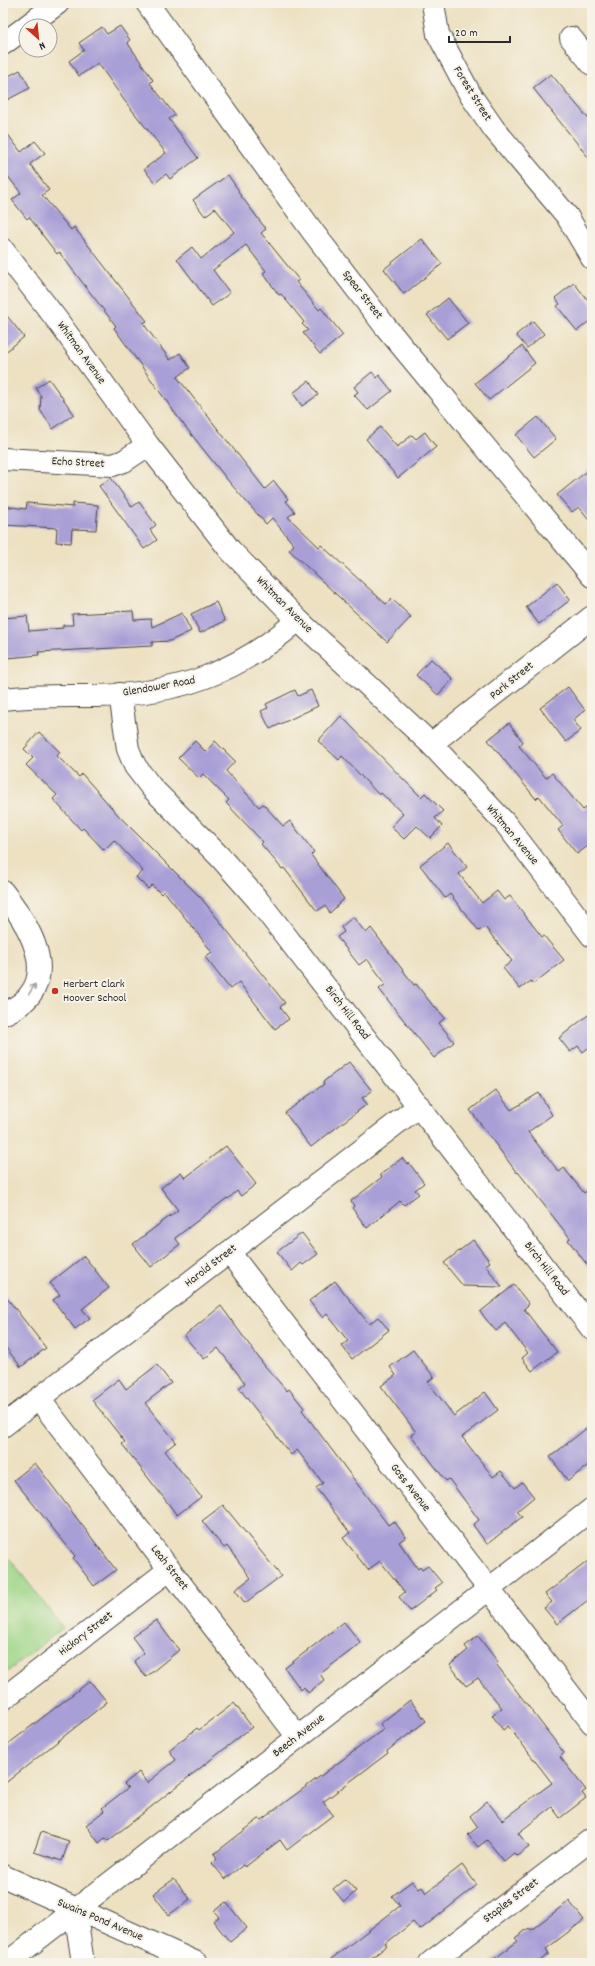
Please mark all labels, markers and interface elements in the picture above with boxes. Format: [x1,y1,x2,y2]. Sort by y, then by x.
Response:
north arrow [18,18,58,58]
scale bar [449,18,510,44]
text: 20 m [455,25,478,42]
text: N [35,37,48,54]
street label: Forest Street [448,63,496,125]
street label: Spear Street [337,267,387,324]
street label: Whitman Avenue [52,318,110,388]
street label: Echo Street [51,453,105,473]
street label: Whitman Avenue [252,573,316,637]
street label: Park Street [486,658,538,704]
street label: Glendower Road [121,672,197,702]
street label: Whitman Avenue [482,801,542,869]
place label: Herbert Clark Hoover School [63,976,127,1007]
street label: Birch Hill Road [320,982,374,1044]
one-way arrow [28,984,36,995]
marker: Herbert Clark Hoover School [50,986,60,996]
street label: Birch Hill Road [519,1238,573,1300]
street label: Harold Street [181,1240,241,1292]
street label: Goss Avenue [386,1460,434,1516]
street label: Leah Street [146,1542,192,1595]
street label: Hickory Street [55,1607,117,1661]
street label: Beech Avenue [269,1710,329,1762]
street label: Staples Street [480,1874,543,1928]
street label: Swains Pond Avenue [54,1894,146,1946]

